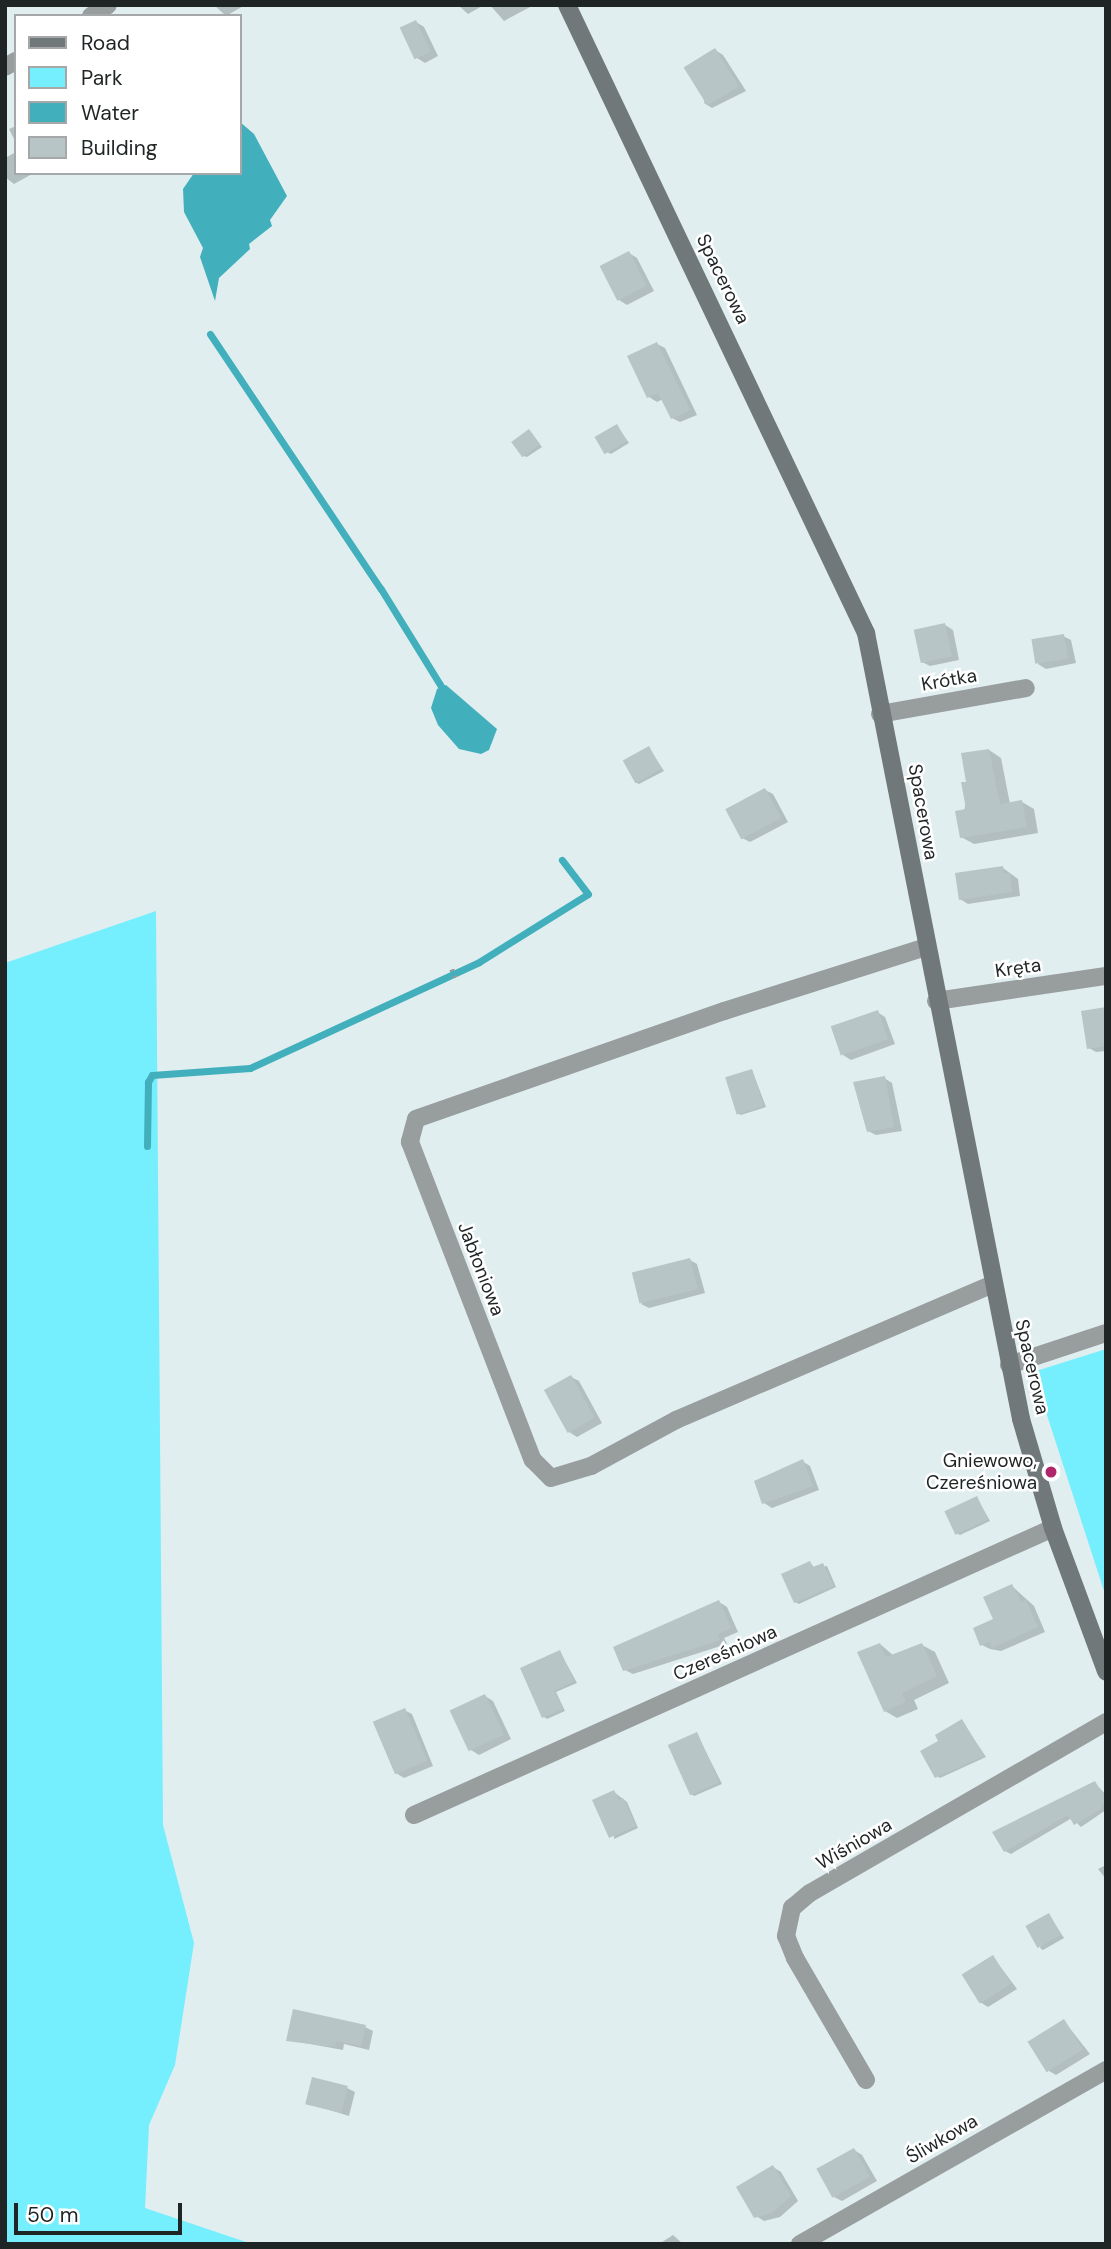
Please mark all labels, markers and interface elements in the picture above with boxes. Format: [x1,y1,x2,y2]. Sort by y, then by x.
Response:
legend [14,14,242,175]
text: Road [81,29,130,57]
text: Park [81,64,122,92]
text: Water [81,99,139,127]
text: Building [81,134,157,162]
street label: Spacerowa [691,230,755,328]
street label: Krótka [919,664,979,696]
street label: Spacerowa [903,762,943,862]
street label: Kręta [994,954,1042,982]
street label: Jabłoniowa [453,1219,509,1319]
street label: Spacerowa [1010,1317,1054,1417]
place label: Gniewowo, Czereśniowa [926,1450,1037,1494]
marker: Gniewowo, Czereśniowa [1043,1464,1059,1480]
street label: Czereśniowa [670,1620,780,1686]
street label: Wiśniowa [812,1813,896,1875]
street label: Śliwkowa [902,2109,982,2169]
scale bar [18,2190,186,2234]
text: 50 m [27,2201,78,2229]

